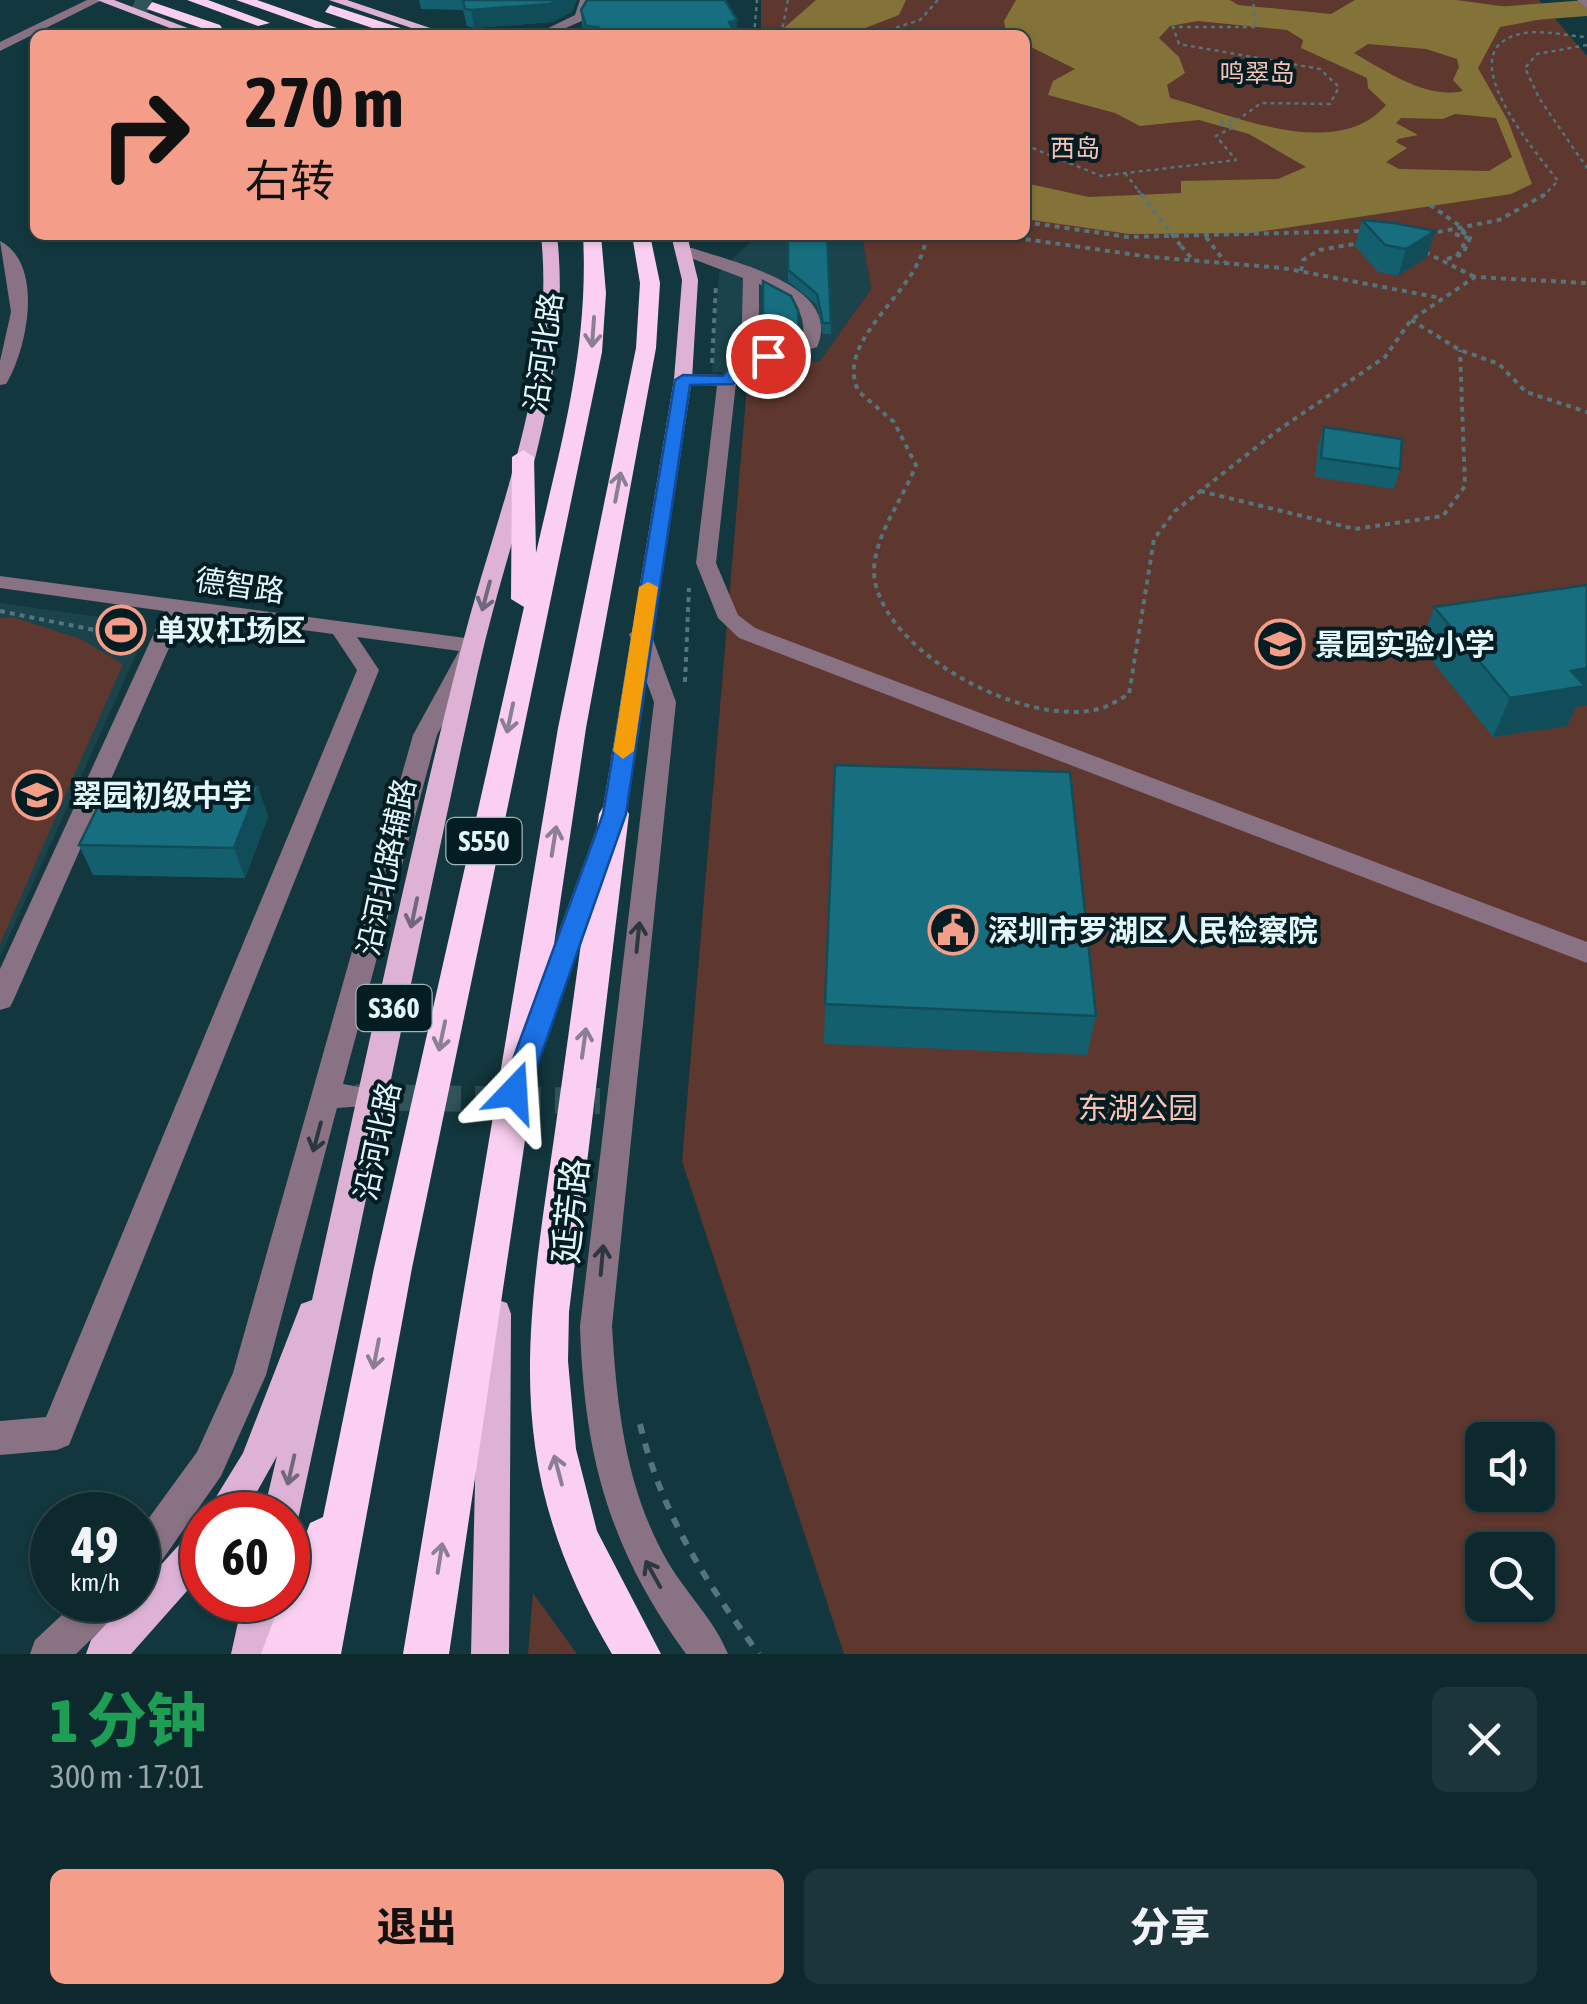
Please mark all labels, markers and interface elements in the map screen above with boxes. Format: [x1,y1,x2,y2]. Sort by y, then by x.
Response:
park label: 鸣翠岛 [1219,59,1295,87]
text: 270 m [245,62,404,142]
icon: right [80,70,210,200]
park label: 西岛 [1050,134,1100,162]
text: 右转 [245,155,335,207]
street label: 沿河北路 [518,290,568,414]
pin [726,314,811,399]
one-way arrow [584,316,603,348]
icon: arrive [741,329,796,384]
one-way arrow [610,471,629,503]
street label: 德智路 [193,562,287,608]
one-way arrow [475,580,494,612]
sports icon: 单双杠场区 [95,604,147,656]
place label: 单双杠场区 [156,613,306,647]
school or university icon: 景园实验小学 [1254,618,1306,670]
place label: 景园实验小学 [1315,627,1495,661]
one-way arrow [500,701,518,733]
school or university icon: 翠园初级中学 [11,769,63,821]
street label: 沿河北路辅路 [351,775,421,959]
place label: 翠园初级中学 [72,778,252,812]
road number: S550 [446,818,522,864]
one-way arrow [545,825,564,857]
one-way arrow [404,896,423,928]
public building icon: 深圳市罗湖区人民检察院 [927,904,979,956]
place label: 深圳市罗湖区人民检察院 [988,913,1318,947]
one-way arrow [629,921,648,953]
road number: S360 [356,985,432,1031]
one-way arrow [432,1019,451,1051]
one-way arrow [575,1028,594,1060]
position arrow [462,1040,566,1144]
street label: 沿河北路 [348,1079,406,1203]
park label: 东湖公园 [1078,1091,1198,1125]
one-way arrow [306,1121,325,1152]
street label: 延芳路 [545,1157,595,1265]
one-way arrow [593,1244,612,1276]
one-way arrow [366,1337,385,1370]
map controls [1465,1422,1555,1622]
button: sound [1465,1422,1555,1512]
one-way arrow [281,1453,299,1485]
one-way arrow [547,1455,566,1486]
speed limit sign: 60 [180,1492,310,1622]
text: 49 [71,1516,118,1574]
button: search [1465,1532,1555,1622]
one-way arrow [432,1542,450,1574]
one-way arrow [642,1560,662,1590]
text: km/h [70,1568,120,1596]
text: 1 分钟 [50,1686,206,1755]
button: close [1432,1687,1537,1792]
text: 300 m · 17:01 [50,1758,205,1795]
button: 退出 [50,1869,784,1984]
button: 分享 [804,1869,1537,1984]

